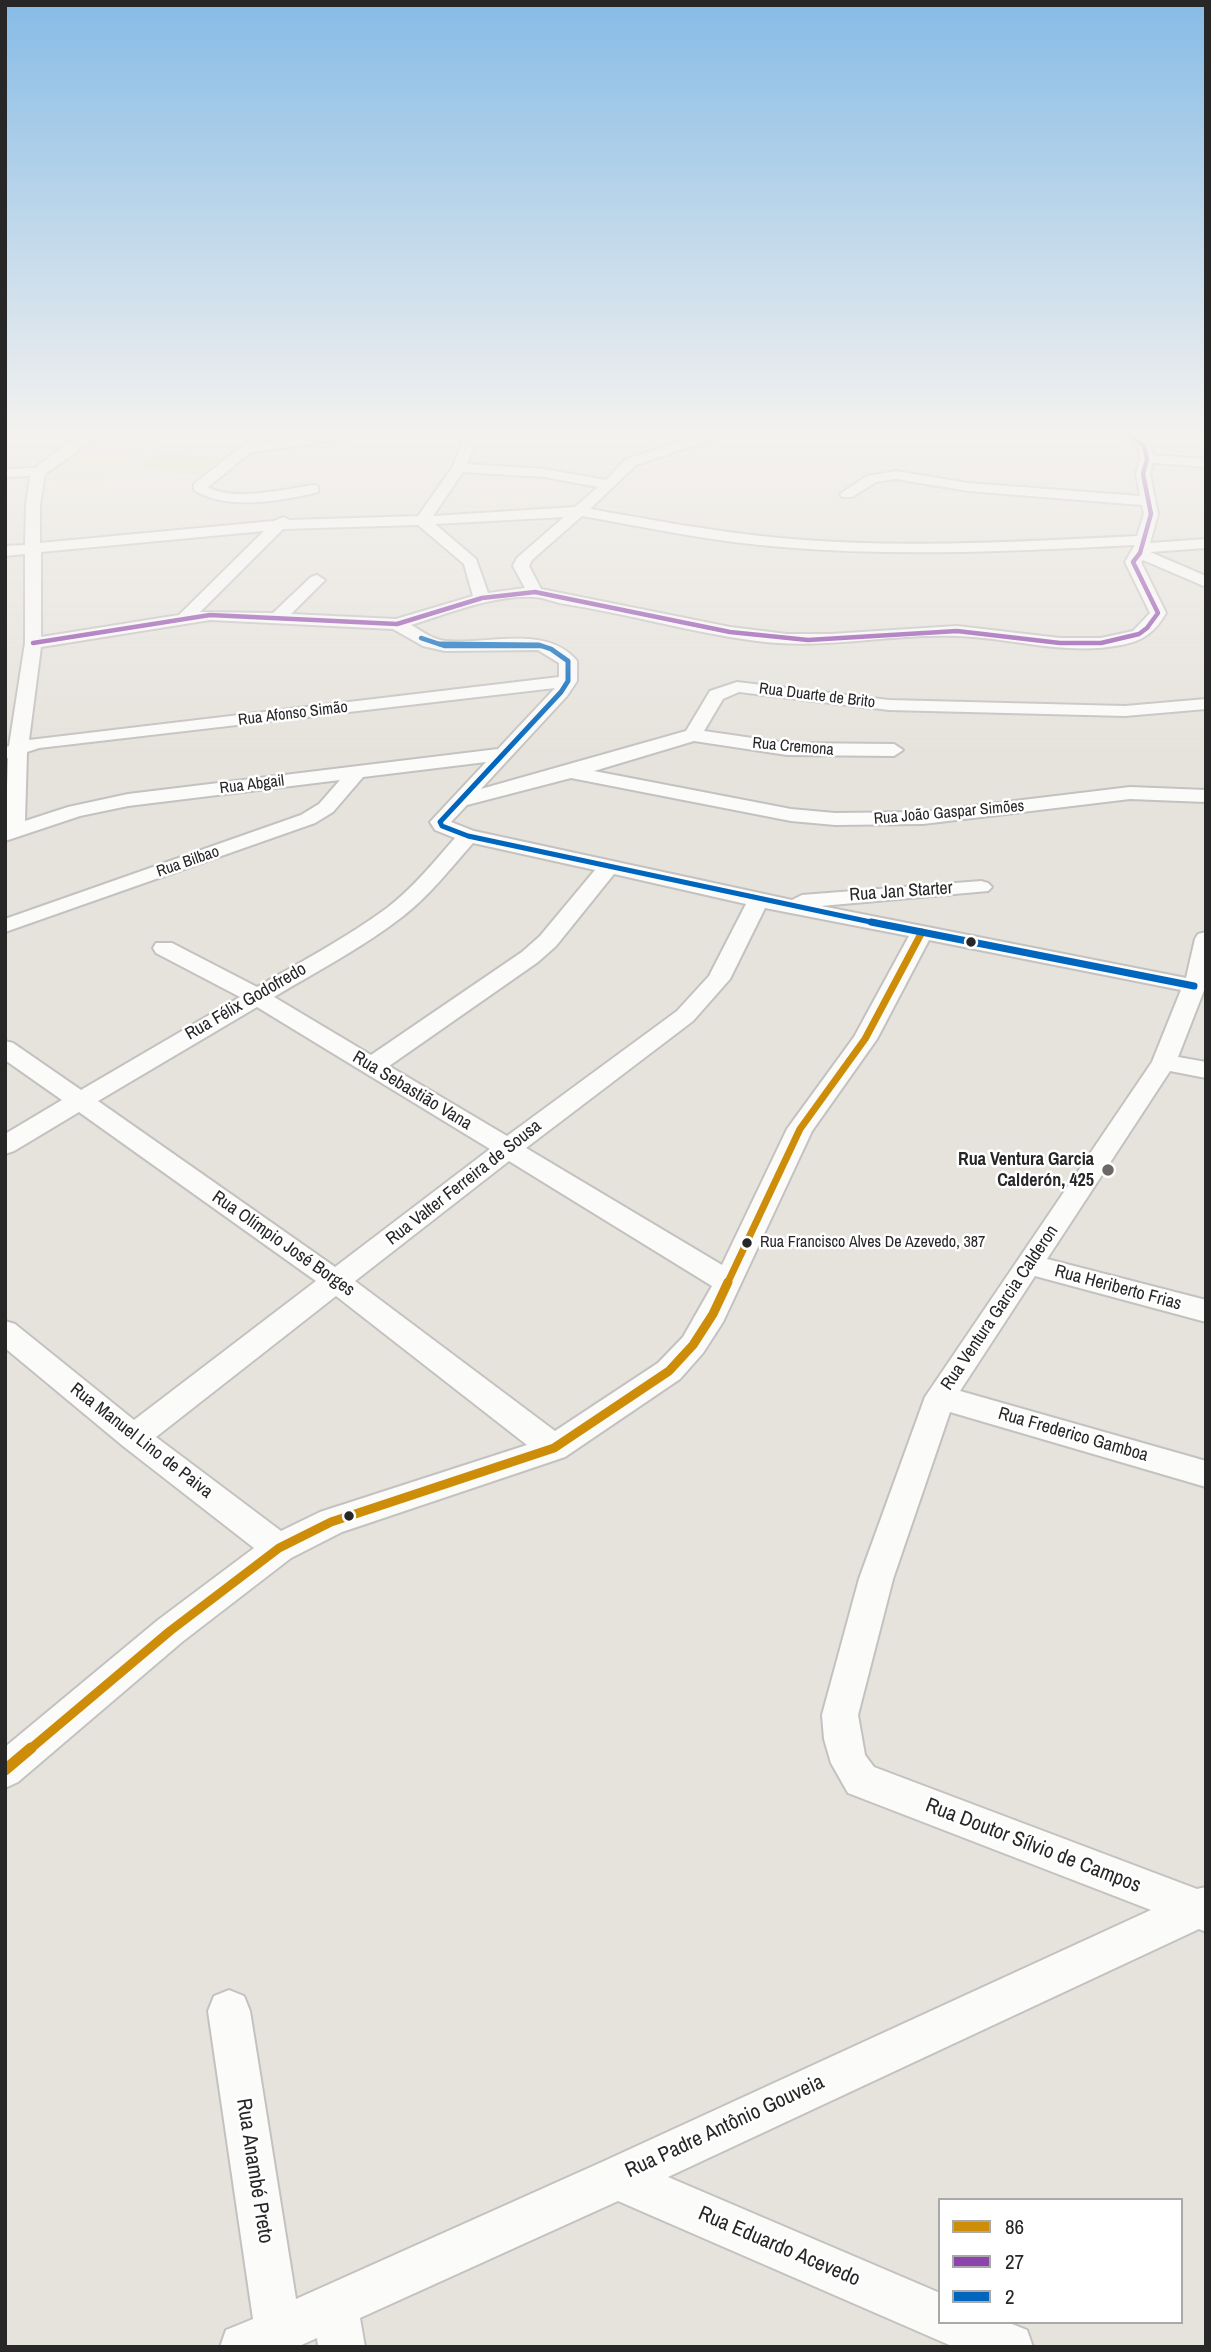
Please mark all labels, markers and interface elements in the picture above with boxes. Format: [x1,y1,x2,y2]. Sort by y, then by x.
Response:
street label: Rua Duarte de Brito [758,679,876,713]
street label: Rua Afonso Simão [237,698,349,730]
street label: Rua Cremona [751,734,835,760]
street label: Rua Abgail [219,772,285,798]
street label: Rua João Gaspar Simões [873,797,1025,829]
street label: Rua Bilbao [154,842,222,882]
street label: Rua Jan Starter [849,878,953,906]
unlabelled marker [964,935,978,949]
street label: Rua Félix Godofredo [182,959,310,1045]
street label: Rua Sebastião Vana [349,1047,475,1135]
street label: Rua Valter Ferreira de Sousa [382,1116,546,1250]
place label: Rua Ventura Garcia Calderón, 425 [958,1149,1094,1192]
marker: Rua Ventura Garcia Calderón, 425 [1100,1162,1116,1178]
street label: Rua Olímpio José Borges [208,1187,358,1301]
street label: Rua Ventura Garcia Calderon [937,1221,1063,1395]
place label: Rua Francisco Alves De Azevedo, 387 [760,1233,985,1253]
marker: Rua Francisco Alves De Azevedo, 387 [740,1236,754,1250]
street label: Rua Heriberto Frias [1052,1261,1184,1315]
street label: Rua Manuel Lino de Paiva [65,1379,217,1503]
street label: Rua Frederico Gamboa [996,1403,1150,1467]
unlabelled marker [342,1509,356,1523]
street label: Rua Doutor Sílvio de Campos [922,1793,1144,1899]
street label: Rua Padre Antônio Gouveia [622,2070,828,2184]
street label: Rua Anambé Preto [230,2097,278,2245]
legend [938,2198,1183,2324]
street label: Rua Eduardo Acevedo [694,2202,864,2292]
text: 86 [1005,2212,1024,2241]
text: 27 [1005,2247,1024,2276]
text: 2 [1005,2282,1015,2311]

